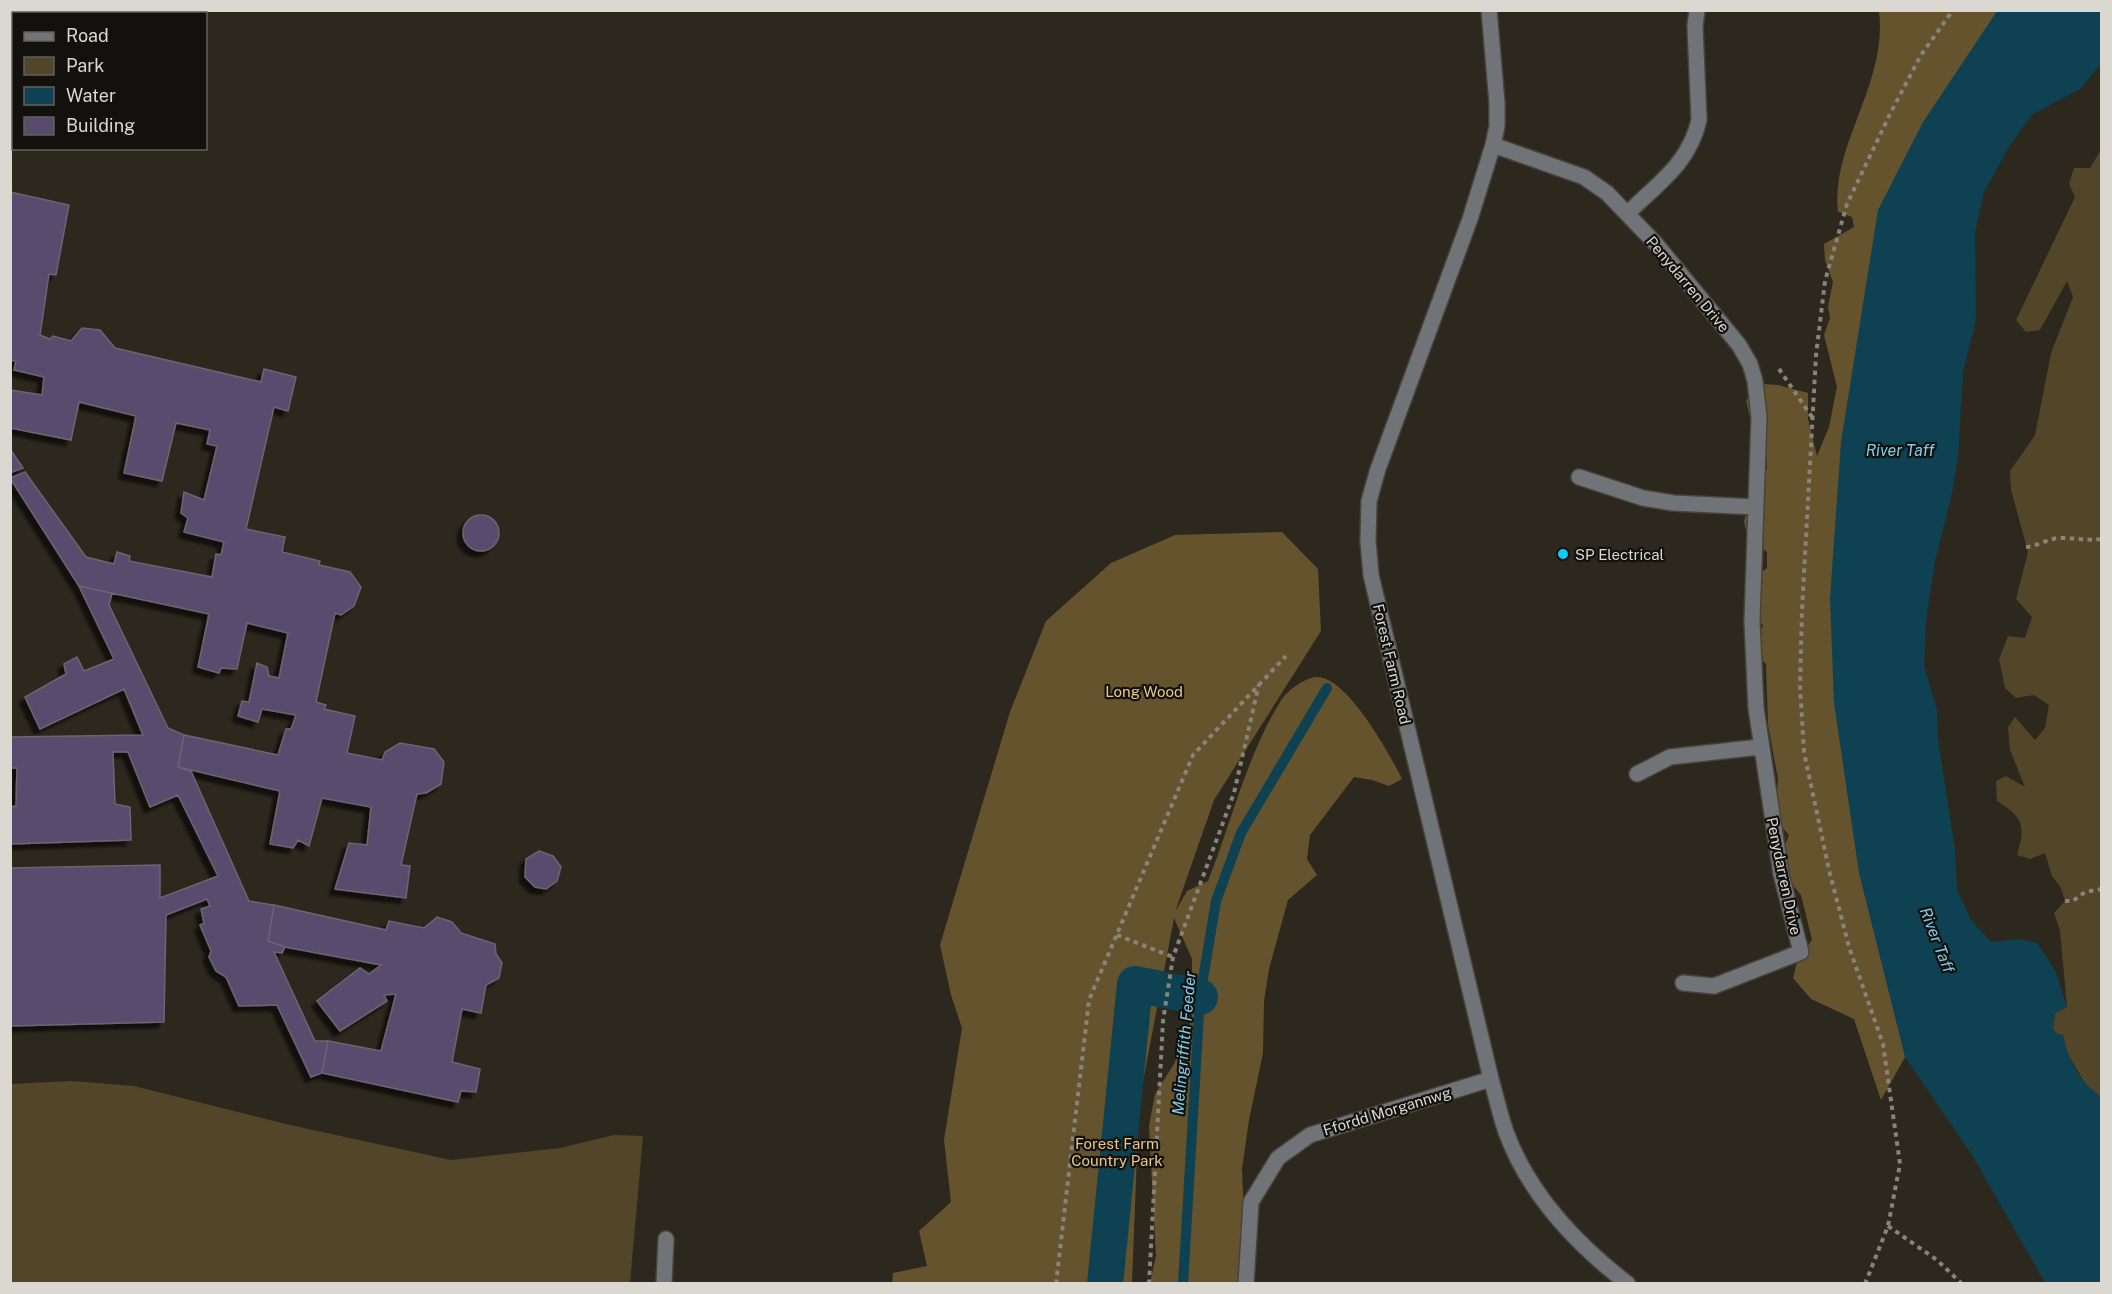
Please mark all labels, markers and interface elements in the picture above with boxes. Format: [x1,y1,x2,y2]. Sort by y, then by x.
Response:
legend [12,12,207,150]
text: Road [66,25,109,46]
text: Park [66,55,104,76]
text: Water [66,85,116,106]
text: Building [66,115,135,136]
street label: Penydarren Drive [1643,233,1733,335]
water label: River Taff [1866,441,1935,460]
place label: SP Electrical [1575,546,1664,563]
marker: SP Electrical [1556,547,1570,561]
street label: Forest Farm Road [1370,602,1414,726]
park label: Long Wood [1105,683,1183,700]
street label: Penydarren Drive [1763,816,1805,936]
water label: River Taff [1916,905,1958,976]
water label: Melingriffith Feeder [1168,969,1200,1116]
street label: Ffordd Morgannwg [1321,1083,1453,1139]
park label: Forest Farm Country Park [1071,1135,1163,1169]

